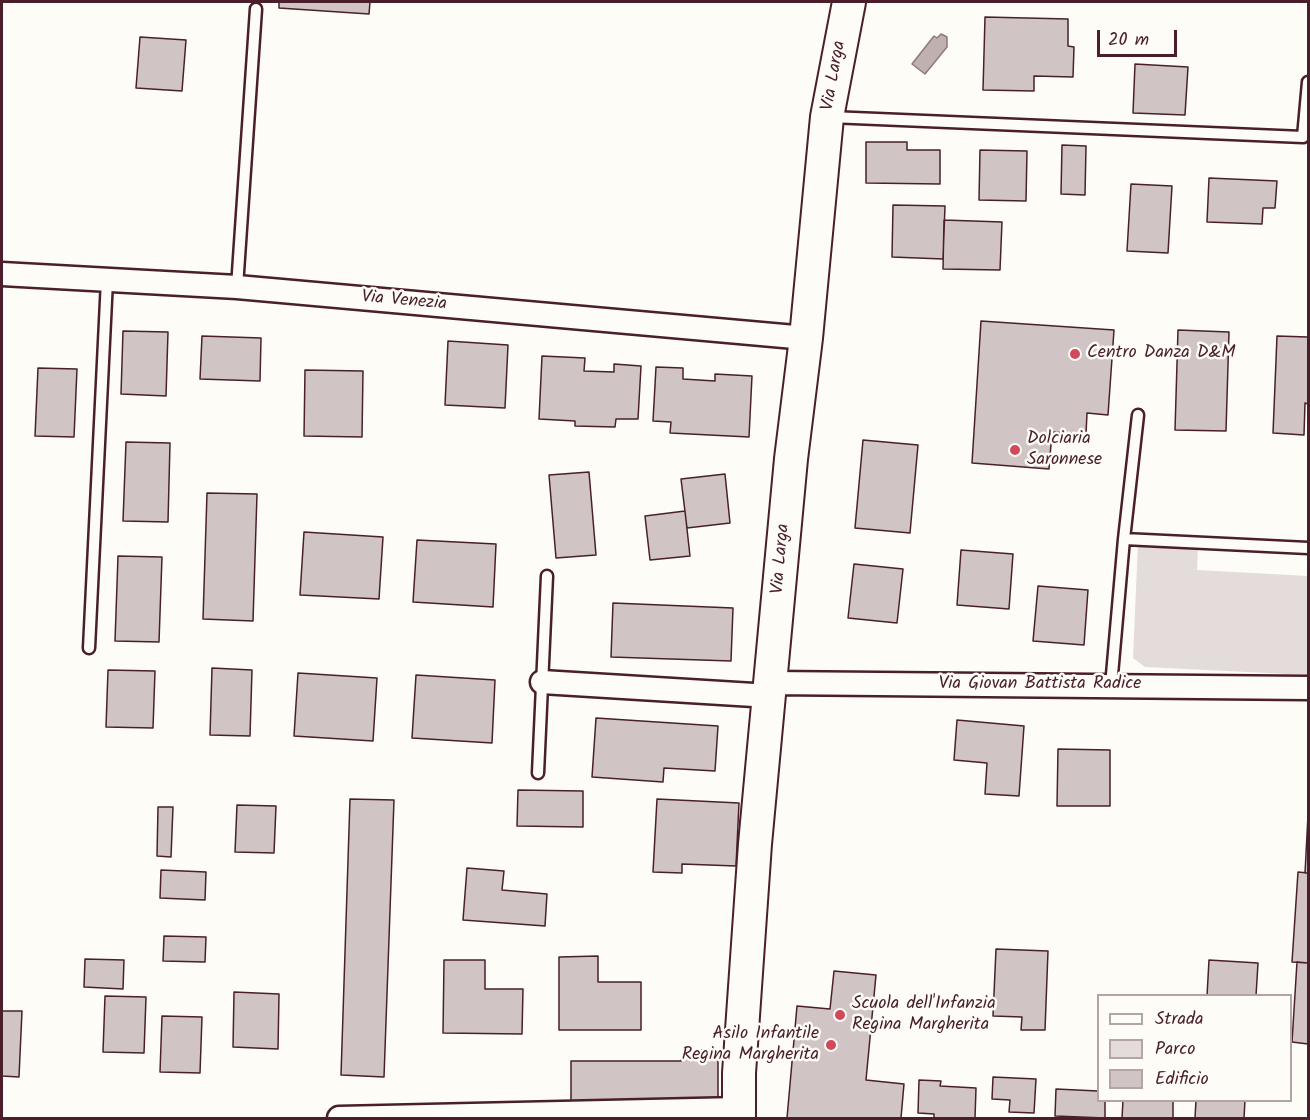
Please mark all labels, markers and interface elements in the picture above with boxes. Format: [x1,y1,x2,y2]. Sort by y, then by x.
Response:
scale bar [1100,18,1180,56]
text: 20 m [1108,26,1149,55]
street label: Via Larga [818,39,852,113]
street label: Via Venezia [360,288,448,316]
place label: Centro Danza D&M [1087,343,1235,365]
marker: Centro Danza D&M [1068,347,1082,361]
place label: Dolciaria Saronnese [1027,429,1102,472]
marker: Dolciaria Saronnese [1008,443,1022,457]
street label: Via Larga [768,523,796,595]
street label: Via Giovan Battista Radice [939,674,1141,696]
place label: Scuola dell'Infanzia Regina Margherita [852,994,996,1036]
legend [1097,994,1292,1102]
text: Strada [1155,1005,1203,1034]
marker: Scuola dell'Infanzia Regina Margherita [833,1008,847,1022]
place label: Asilo Infantile Regina Margherita [682,1024,819,1066]
text: Parco [1155,1035,1195,1064]
marker: Asilo Infantile Regina Margherita [824,1038,838,1052]
text: Edificio [1155,1065,1209,1094]

